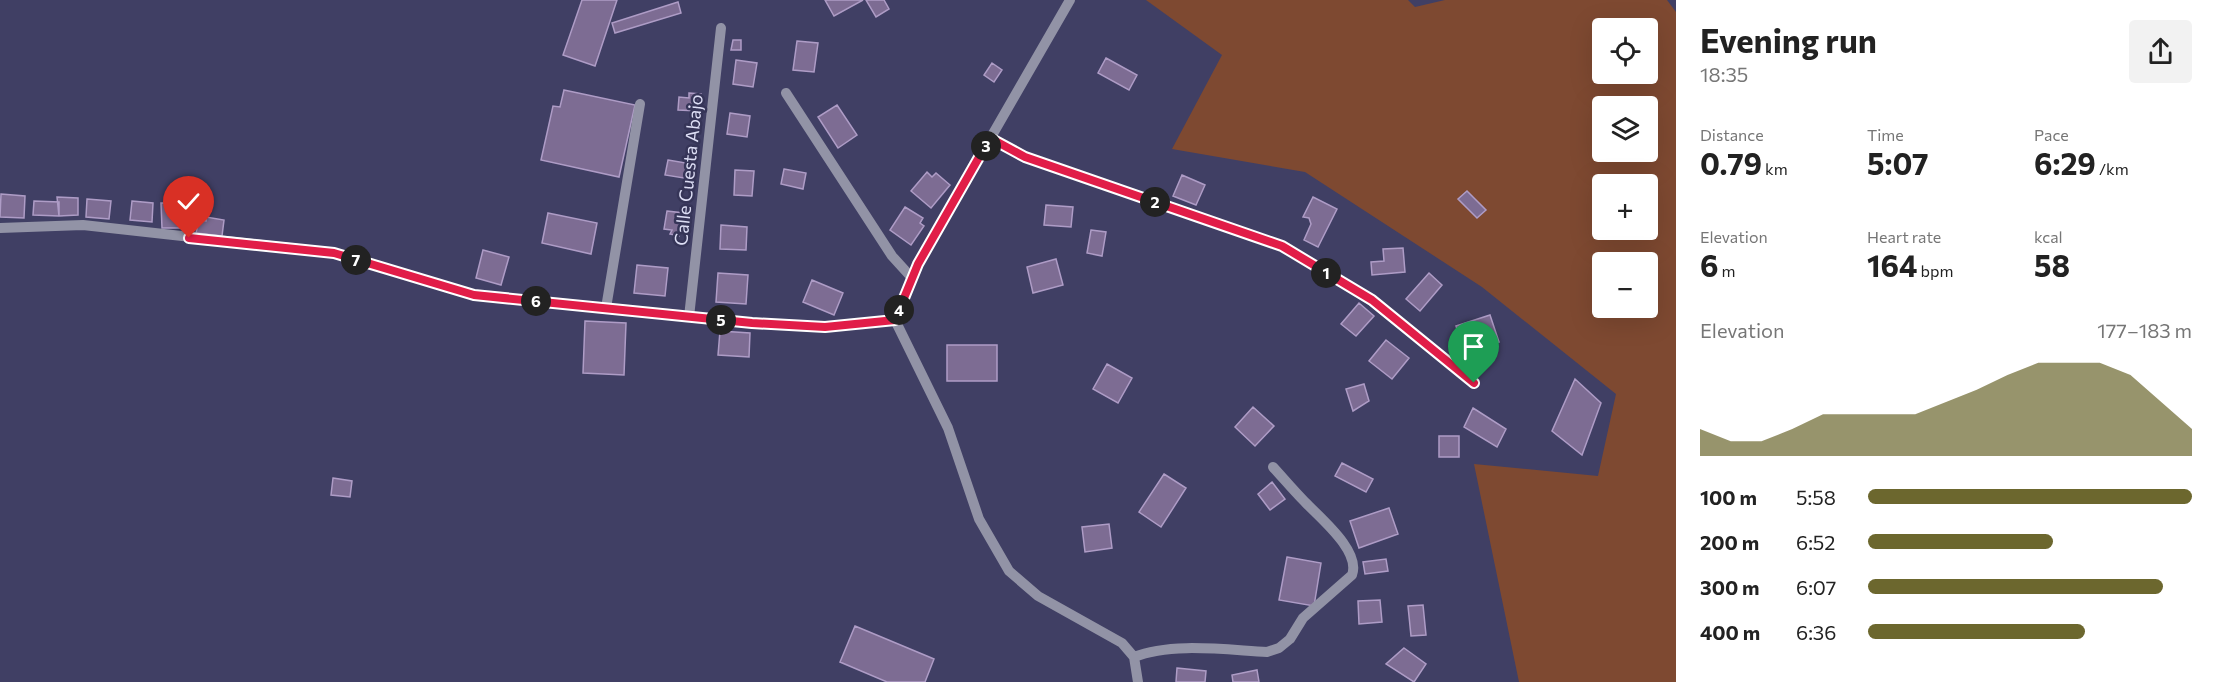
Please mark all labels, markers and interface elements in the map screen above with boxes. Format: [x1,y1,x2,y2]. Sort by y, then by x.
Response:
map controls [1592,18,1658,318]
button: locate [1592,18,1658,84]
text: Evening run [1700,19,1877,60]
button: share [2129,20,2192,83]
text: 18:35 [1700,62,1748,86]
street label: Calle Cuesta Abajo [669,93,707,247]
button: layers [1592,96,1658,162]
text: Distance [1700,125,1764,144]
text: Time [1867,125,1904,144]
text: Pace [2034,125,2069,144]
pin: 3 [971,131,1001,161]
text: 3 [981,136,991,155]
text: 0.79 [1700,144,1762,181]
text: 5:07 [1867,144,1929,181]
text: 6:29 [2034,144,2096,181]
text: km [1762,159,1788,178]
text: /km [2096,159,2129,178]
button: + [1592,174,1658,240]
pin [163,176,214,238]
icon: check [172,185,205,218]
pin: 2 [1140,187,1170,217]
text: 2 [1150,192,1160,211]
text: Elevation [1700,227,1768,246]
text: Heart rate [1867,227,1941,246]
text: kcal [2034,227,2063,246]
pin: 7 [341,245,371,275]
text: 6 [1700,246,1719,283]
text: 164 [1867,246,1918,283]
text: 58 [2034,246,2070,283]
text: 7 [352,250,360,269]
button: − [1592,252,1658,318]
pin: 1 [1311,258,1341,288]
text: m [1719,261,1736,280]
text: bpm [1918,261,1953,280]
text: 1 [1322,263,1330,282]
pin: 6 [521,286,551,316]
text: 6 [531,291,541,310]
pin: 4 [884,295,914,325]
text: 4 [894,300,904,319]
pin: 5 [706,305,736,335]
text: 5 [716,310,726,329]
text: Elevation [1700,318,1785,342]
text: 177–183 m [2097,318,2192,342]
pin [1448,321,1499,383]
icon: arrive [1457,330,1490,363]
text: 100 m [1700,485,1757,509]
text: 5:58 [1796,485,1836,509]
text: 200 m [1700,530,1759,554]
text: 6:52 [1796,530,1835,554]
text: 300 m [1700,575,1760,599]
text: 6:07 [1796,575,1836,599]
text: 400 m [1700,620,1760,644]
text: 6:36 [1796,620,1836,644]

